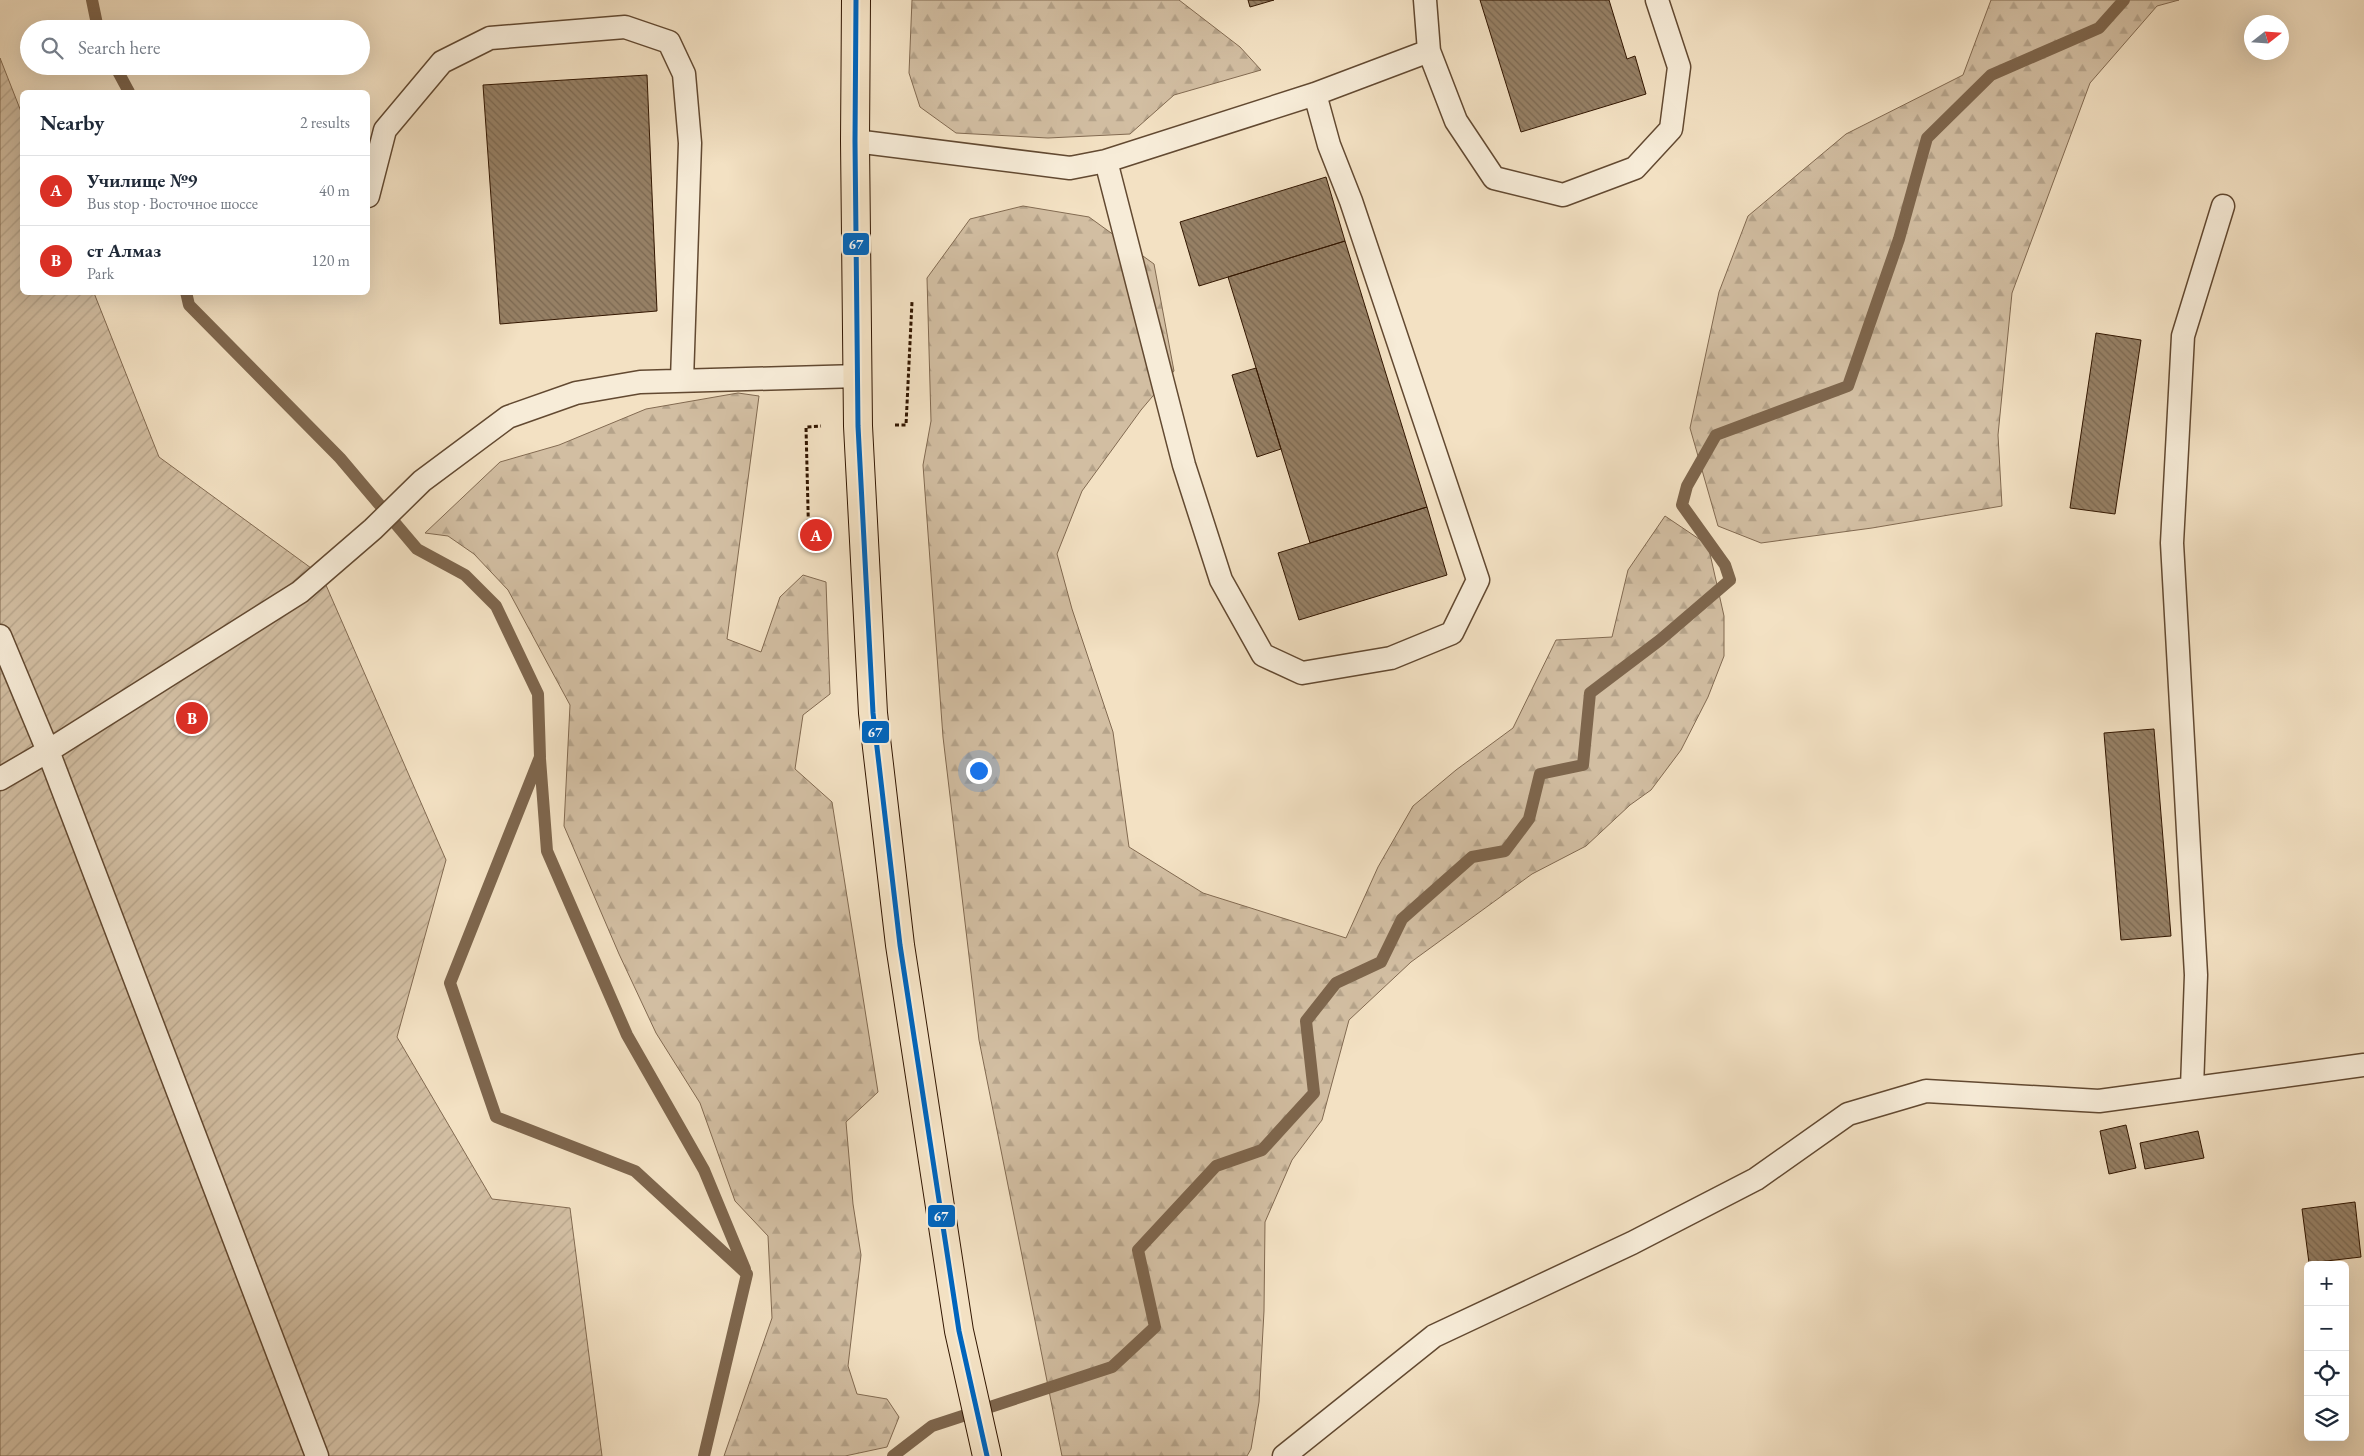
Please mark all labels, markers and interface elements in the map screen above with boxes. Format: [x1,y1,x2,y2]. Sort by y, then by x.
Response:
north arrow [2244,15,2289,60]
search box [20,20,370,75]
icon: search [38,34,66,62]
text: Search here [78,35,160,60]
text: Nearby [40,109,104,136]
text: 2 results [300,112,350,133]
text: Училище №9 [87,168,197,193]
text: A [50,180,62,201]
text: 40 m [319,180,350,201]
text: Bus stop · Восточное шоссе [87,193,258,214]
line badge: 67 [842,232,870,256]
text: 67 [849,235,864,253]
text: ст Алмаз [87,238,161,263]
text: B [51,250,61,271]
text: 120 m [311,250,350,271]
text: Park [87,263,114,284]
pin: A [800,516,832,554]
pin: B [176,699,208,737]
line badge: 67 [861,720,890,744]
text: 67 [868,723,883,741]
your location [966,758,992,784]
line badge: 67 [927,1204,956,1228]
text: 67 [934,1207,949,1225]
map controls [2304,1261,2349,1441]
button: + [2304,1261,2349,1306]
button: − [2304,1306,2349,1351]
button: locate [2304,1351,2349,1396]
button: layers [2304,1396,2349,1441]

